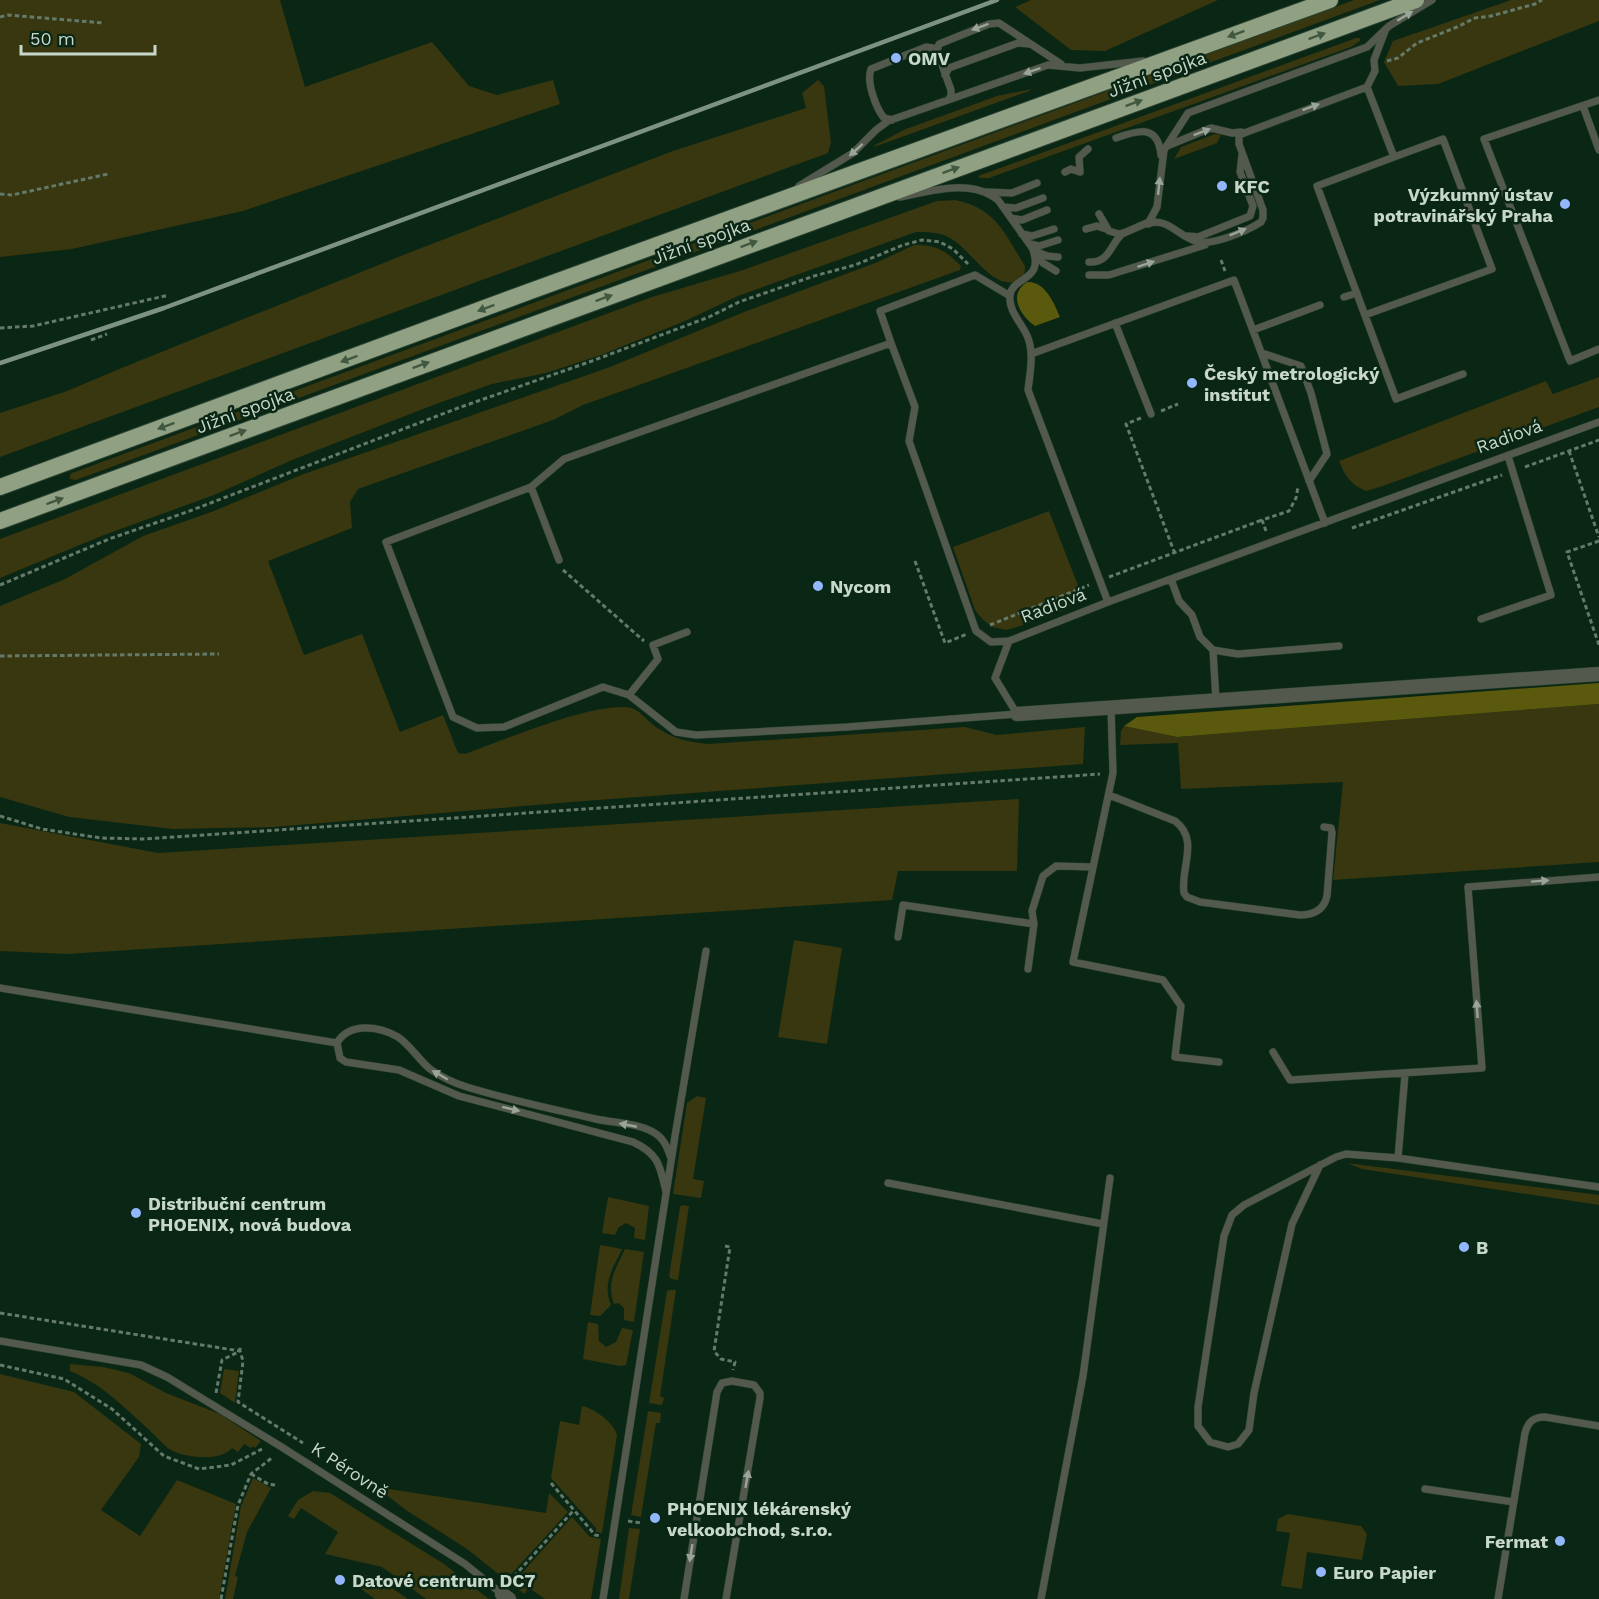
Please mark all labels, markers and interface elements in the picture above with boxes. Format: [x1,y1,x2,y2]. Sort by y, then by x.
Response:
one-way arrow [1397,11,1413,22]
scale bar [21,18,154,56]
one-way arrow [971,23,989,33]
text: 50 m [30,28,75,49]
one-way arrow [1227,30,1245,40]
one-way arrow [1308,31,1326,41]
street label: Jižní spojka [1105,46,1209,102]
place label: OMV [908,48,951,69]
marker: OMV [889,51,903,65]
one-way arrow [1023,66,1041,76]
one-way arrow [1125,98,1143,108]
one-way arrow [1302,102,1320,112]
one-way arrow [1193,126,1211,136]
one-way arrow [849,143,864,156]
one-way arrow [942,165,960,175]
place label: KFC [1234,176,1270,197]
one-way arrow [1154,177,1164,196]
marker: KFC [1215,179,1229,193]
place label: Výzkumný ústav potravinářský Praha [1374,184,1554,226]
marker: Výzkumný ústav potravinářský Praha [1558,197,1572,211]
street label: Jižní spojka [649,213,753,269]
one-way arrow [1229,227,1247,237]
one-way arrow [740,239,758,249]
one-way arrow [1137,258,1155,268]
one-way arrow [595,292,613,302]
one-way arrow [477,304,495,313]
one-way arrow [340,354,358,364]
one-way arrow [412,360,430,370]
place label: Český metrologický institut [1204,363,1380,405]
marker: Český metrologický institut [1185,376,1199,390]
street label: Jižní spojka [193,382,297,438]
street label: Radiová [1473,414,1545,458]
one-way arrow [157,421,175,431]
one-way arrow [229,428,247,437]
one-way arrow [46,495,64,505]
place label: Nycom [830,576,891,597]
marker: Nycom [811,579,825,593]
street label: Radiová [1017,583,1089,627]
one-way arrow [1530,877,1549,886]
one-way arrow [1472,1000,1482,1019]
one-way arrow [432,1069,448,1080]
one-way arrow [501,1105,520,1115]
one-way arrow [618,1120,637,1129]
place label: Distribuční centrum PHOENIX, nová budova [148,1193,352,1235]
marker: Distribuční centrum PHOENIX, nová budova [129,1206,143,1220]
place label: B [1476,1237,1488,1258]
marker: B [1457,1240,1471,1254]
street label: K Pérovně [308,1437,392,1503]
one-way arrow [742,1470,751,1489]
place label: PHOENIX lékárenský velkoobchod, s.r.o. [666,1498,852,1540]
marker: PHOENIX lékárenský velkoobchod, s.r.o. [648,1511,662,1525]
place label: Fermat [1485,1531,1548,1552]
marker: Fermat [1553,1534,1567,1548]
one-way arrow [686,1544,695,1563]
place label: Euro Papier [1333,1562,1436,1583]
marker: Euro Papier [1314,1565,1328,1579]
place label: Datové centrum DC7 [352,1570,536,1591]
marker: Datové centrum DC7 [333,1573,347,1587]

